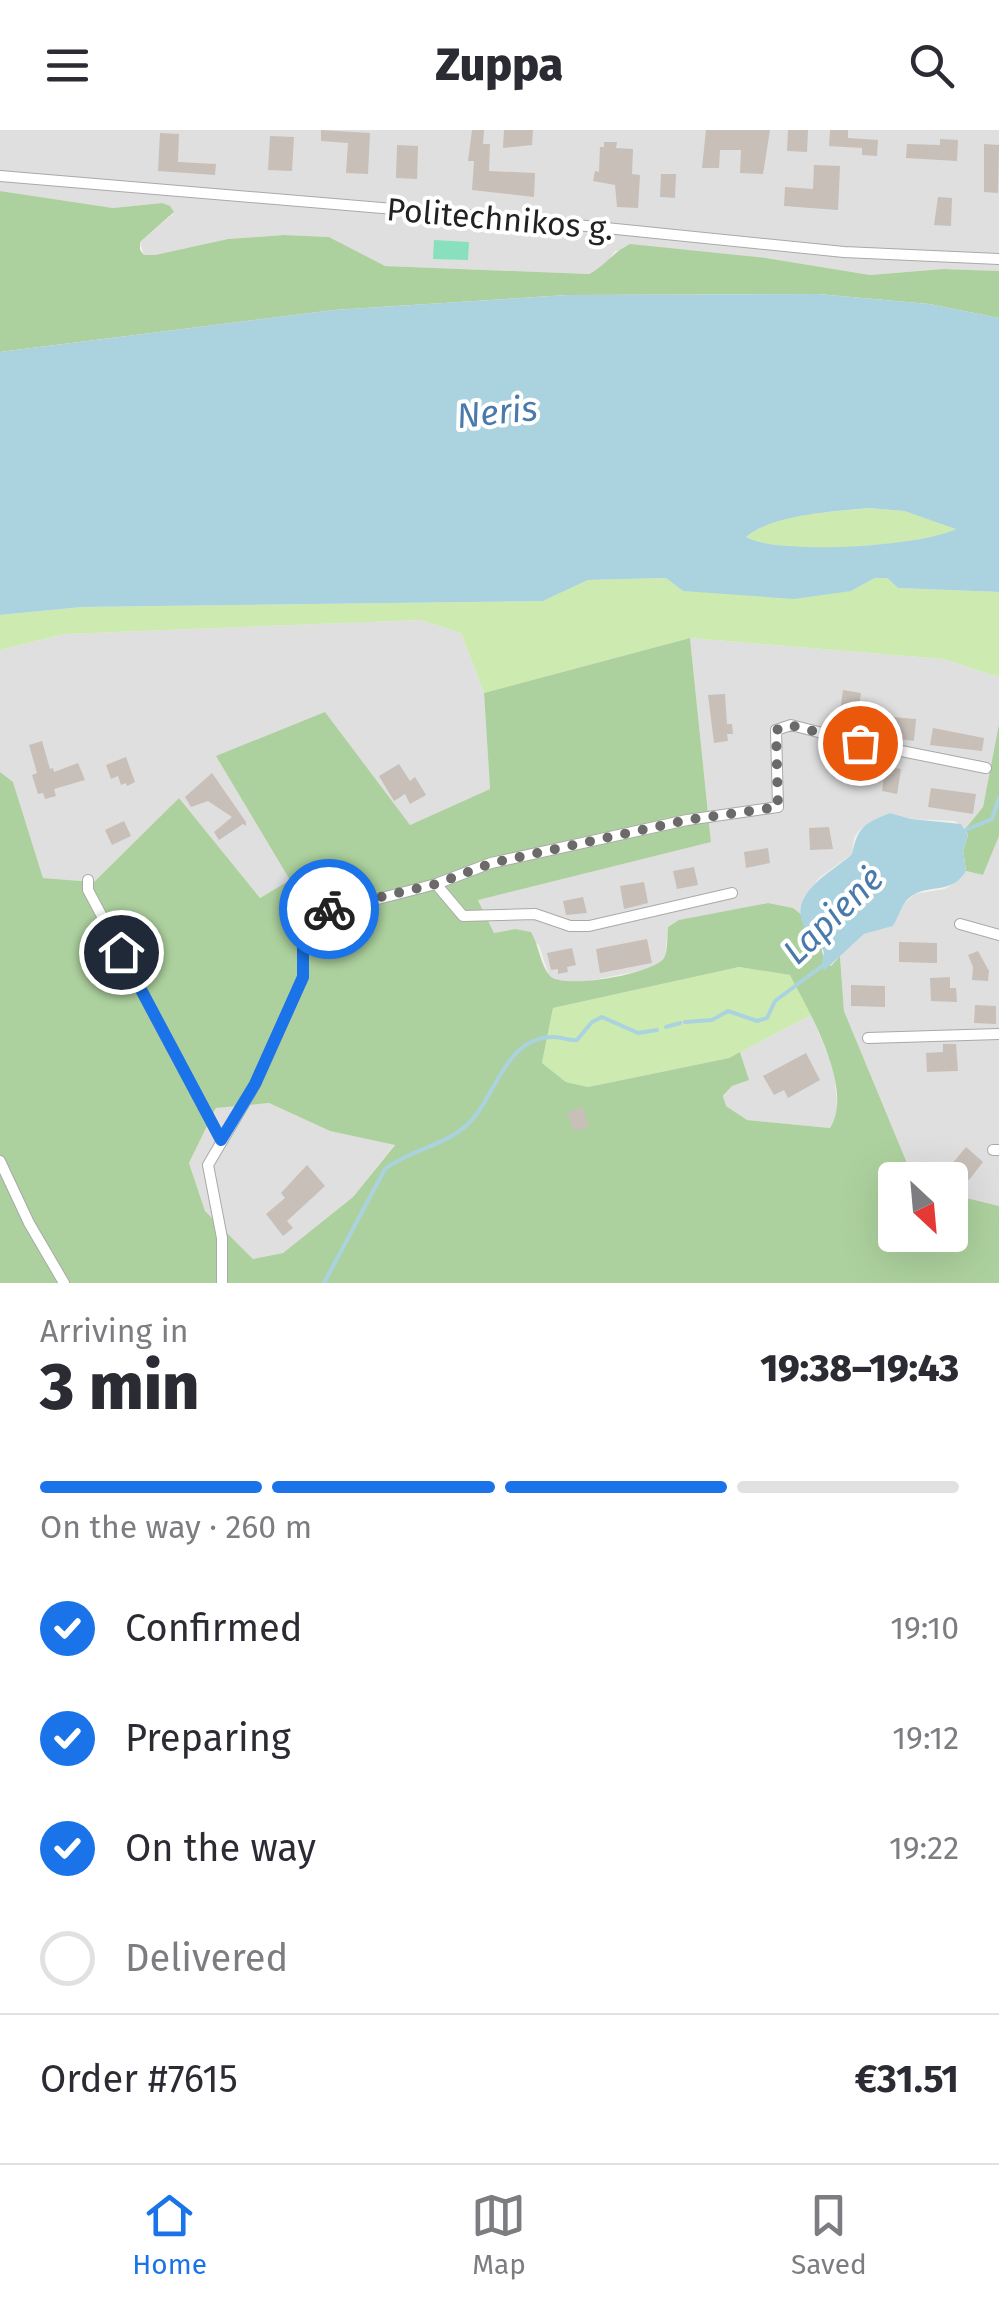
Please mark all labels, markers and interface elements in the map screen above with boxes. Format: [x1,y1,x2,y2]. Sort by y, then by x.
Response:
icon: menu [40,38,95,93]
text: Zuppa [436,38,563,92]
icon: search [904,38,959,93]
street label: Politechnikos g. [385,190,615,248]
water label: Neris [455,387,539,437]
pin [818,701,903,786]
icon: bag [833,716,888,771]
water label: Lapienė [774,857,892,973]
courier [279,859,379,959]
icon: bike [302,882,357,937]
pin [79,910,164,995]
icon: home [94,925,149,980]
north arrow [878,1162,968,1252]
map controls [878,1162,968,1252]
text: Arriving in [40,1312,188,1350]
text: 19:38–19:43 [760,1345,959,1391]
text: 3 min [40,1348,199,1426]
text: On the way · 260 m [40,1508,312,1546]
icon: check [40,1601,95,1656]
text: Confirmed [125,1605,303,1651]
text: 19:10 [890,1609,959,1647]
icon: check [40,1711,95,1766]
text: Preparing [125,1715,291,1761]
text: 19:12 [892,1719,959,1757]
icon: check [40,1821,95,1876]
text: On the way [125,1825,316,1871]
text: 19:22 [889,1829,959,1867]
text: Delivered [125,1935,288,1981]
text: Order #7615 [40,2056,238,2102]
text: €31.51 [855,2056,959,2102]
tab: Home [132,2188,207,2281]
tab: Map [471,2188,526,2281]
tab: Saved [791,2188,867,2281]

